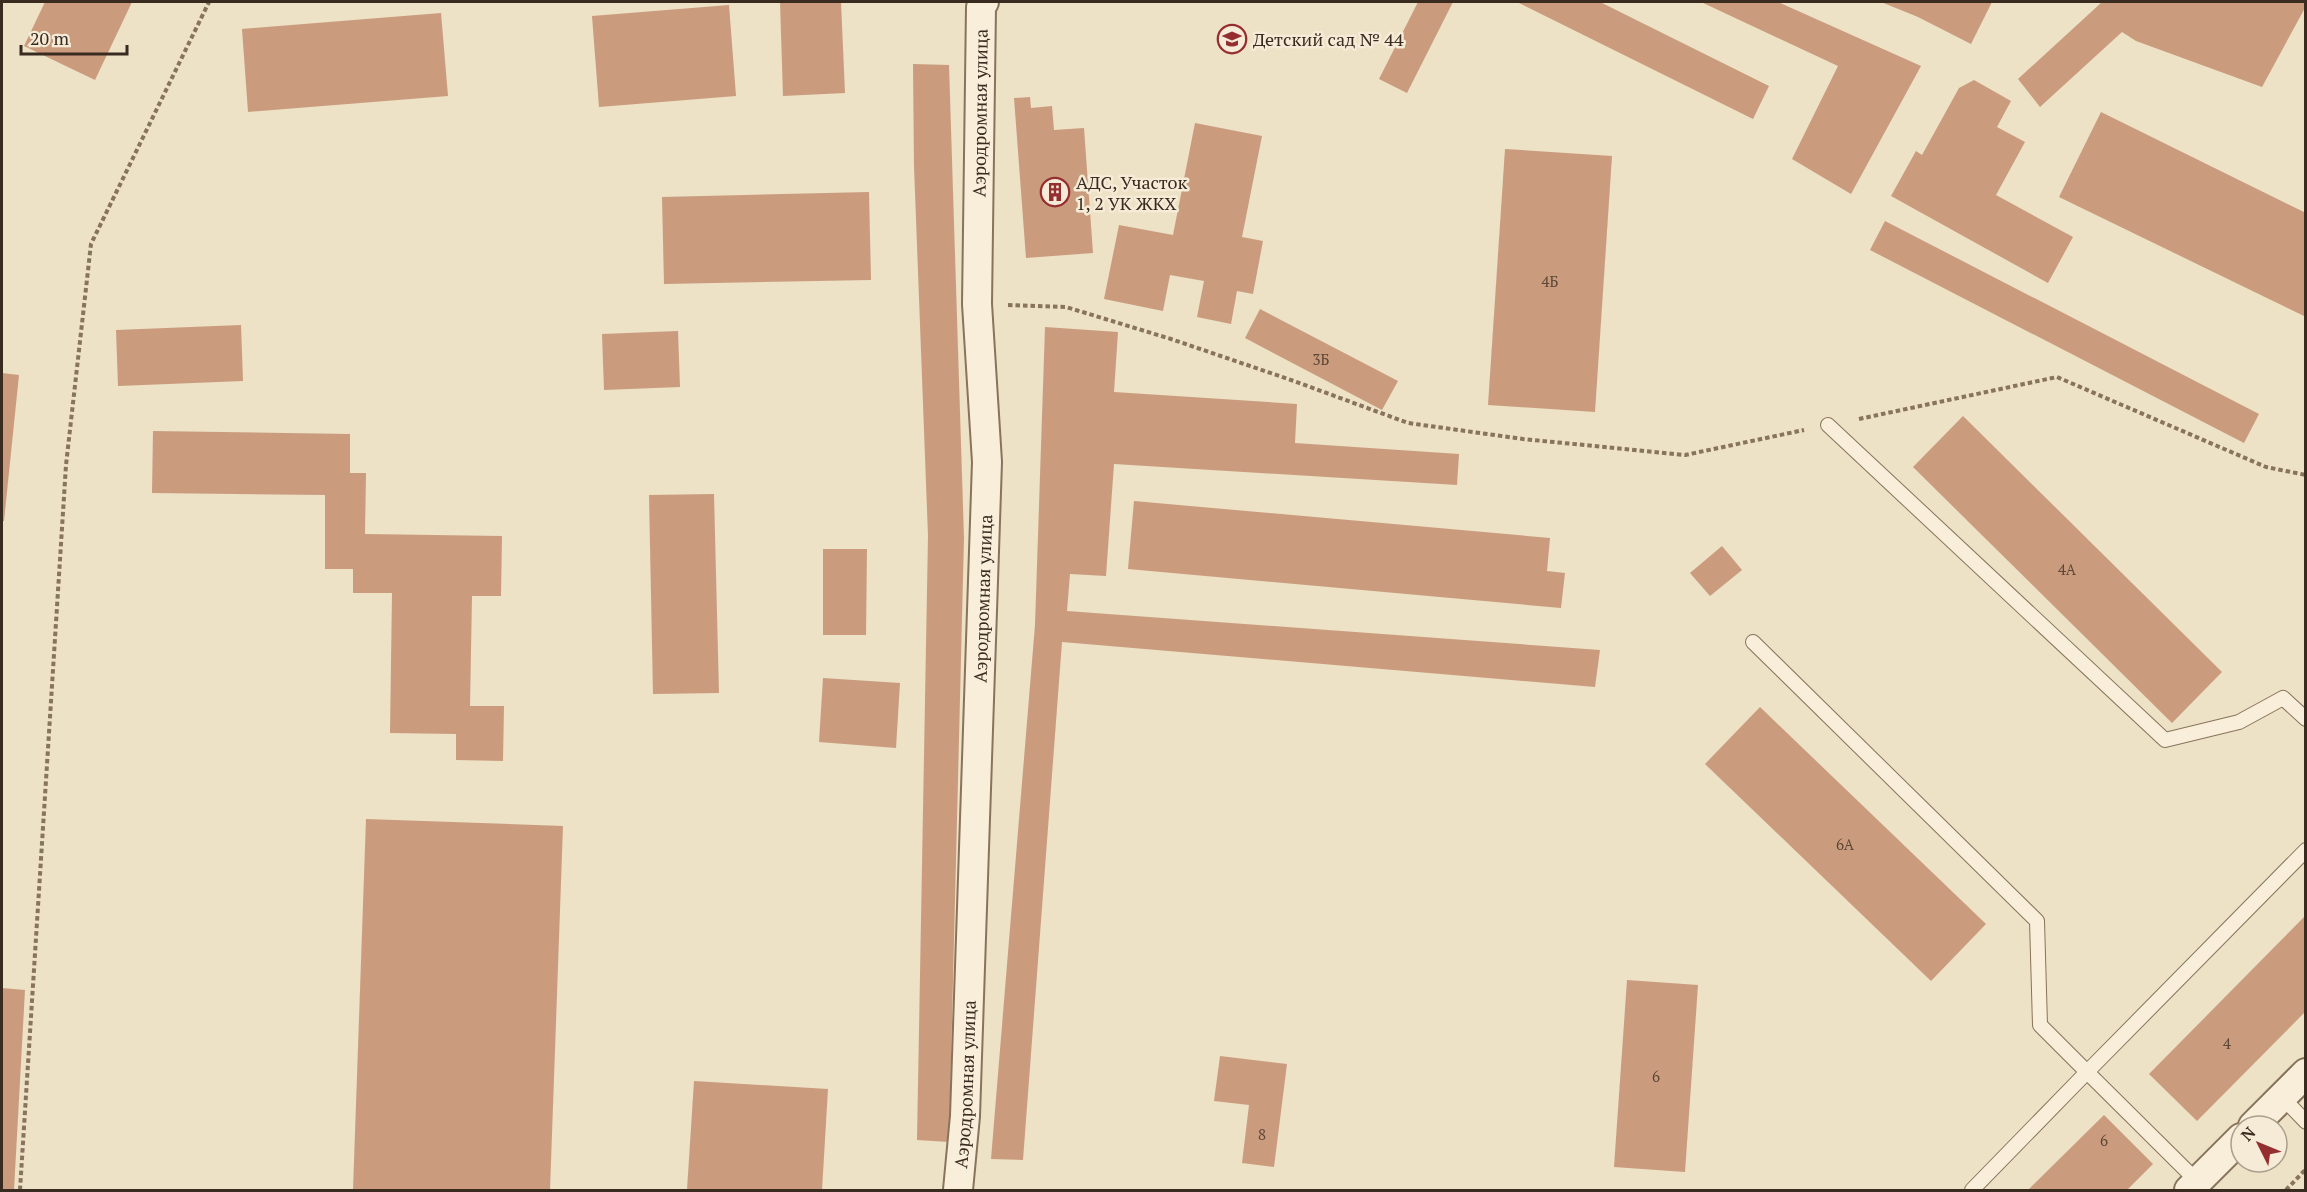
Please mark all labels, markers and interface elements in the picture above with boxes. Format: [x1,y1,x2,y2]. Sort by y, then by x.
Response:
scale bar [21,18,128,56]
school or university icon: Детский сад № 44 [1216,23,1248,55]
text: 20 m [30,26,70,50]
place label: Детский сад № 44 [1253,27,1404,51]
street label: Аэродромная улица [966,29,993,197]
place label: АДС, Участок 1, 2 УК ЖКХ [1076,170,1188,215]
building icon: АДС, Участок 1, 2 УК ЖКХ [1039,176,1071,208]
house number: 4Б [1542,271,1559,291]
house number: 3Б [1313,349,1330,369]
street label: Аэродромная улица [968,514,997,683]
house number: 4А [2058,559,2077,579]
house number: 6А [1836,834,1855,854]
street label: Аэродромная улица [948,1000,981,1169]
house number: 4 [2223,1033,2231,1053]
house number: 6 [1652,1066,1660,1086]
north arrow [2229,1114,2289,1174]
text: N [2236,1122,2260,1146]
house number: 8 [1258,1124,1266,1144]
house number: 6 [2100,1130,2108,1150]

